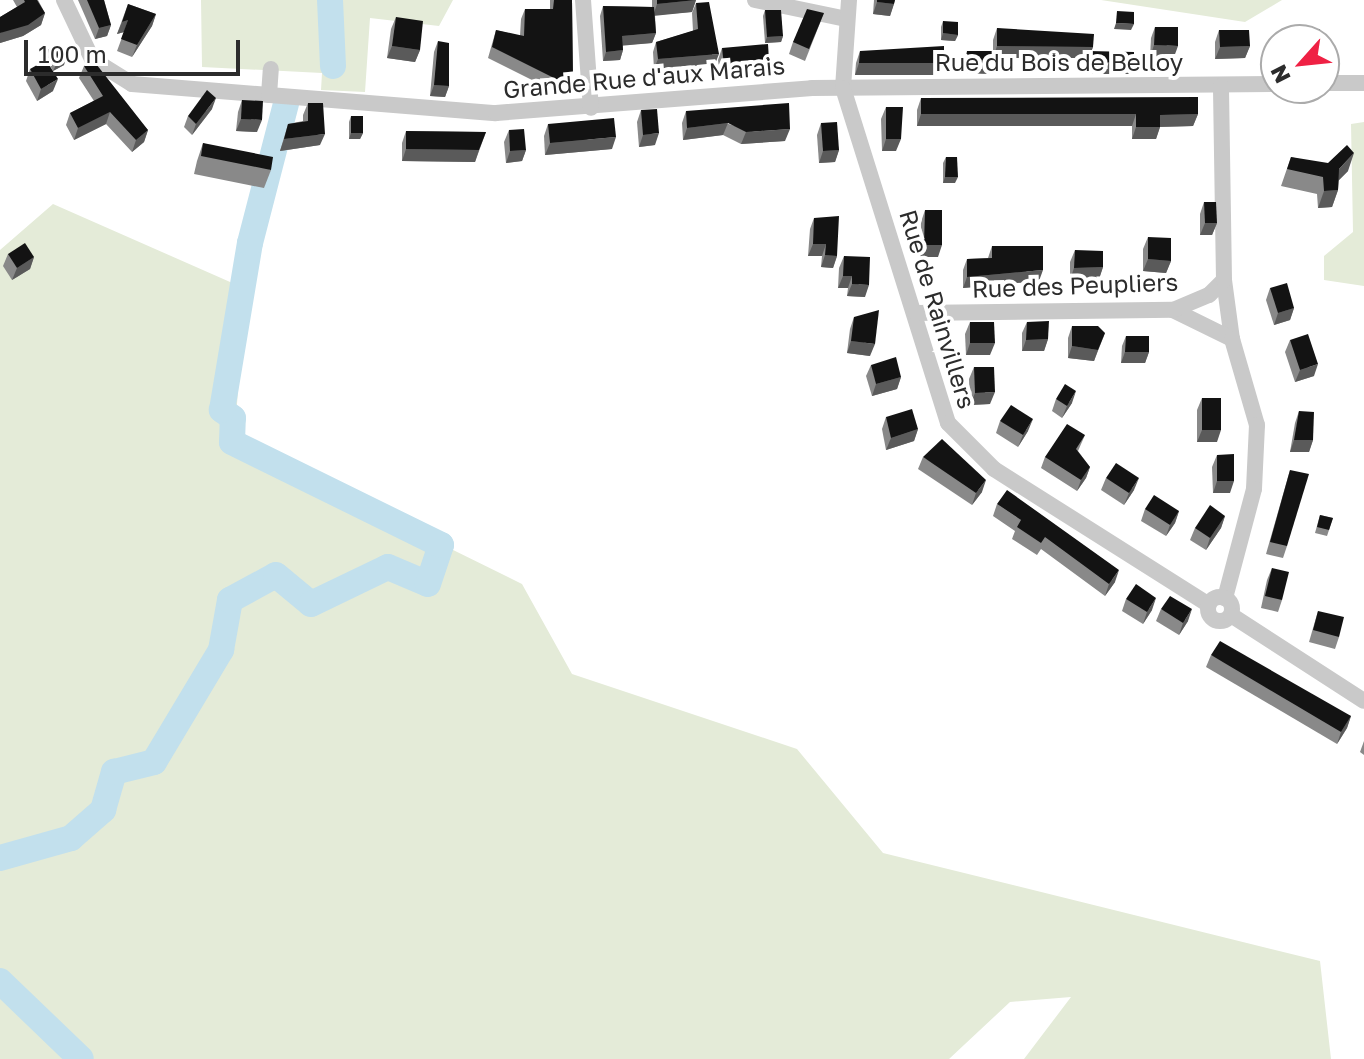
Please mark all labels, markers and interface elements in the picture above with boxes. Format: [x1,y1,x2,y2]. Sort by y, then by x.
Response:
scale bar [28,24,244,74]
north arrow [1260,24,1340,104]
text: 100 m [38,39,107,68]
street label: Rue du Bois de Belloy [935,48,1183,76]
street label: Grande Rue d'aux Marais [502,50,786,104]
text: N [1264,61,1296,88]
street label: Rue de Rainvillers [894,206,982,412]
street label: Rue des Peupliers [971,267,1179,303]

